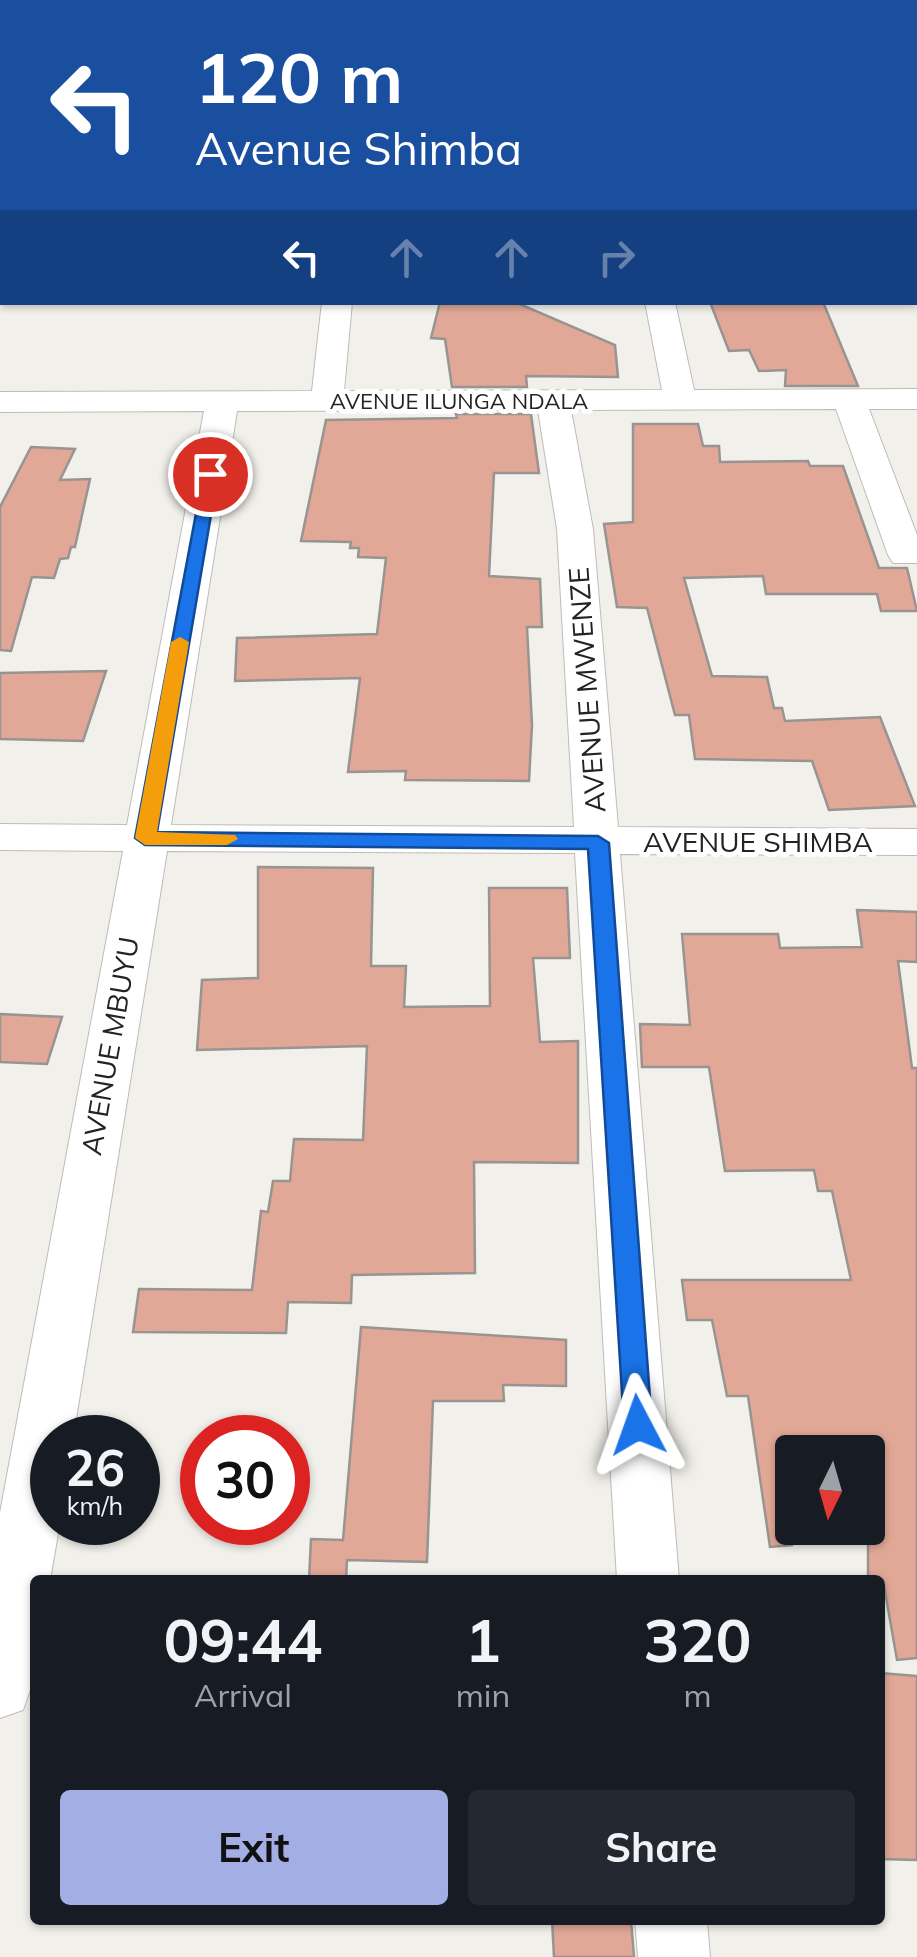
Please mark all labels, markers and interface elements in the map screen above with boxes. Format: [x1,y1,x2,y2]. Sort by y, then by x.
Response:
text: 120 m [195,33,403,121]
icon: left [30,40,160,170]
text: Avenue Shimba [195,120,522,176]
icon: left [274,230,329,285]
icon: ahead [379,230,434,285]
icon: ahead [484,230,539,285]
icon: right [589,230,644,285]
street label: AVENUE ILUNGA NDALA [330,387,588,415]
pin [168,432,253,517]
icon: arrive [183,447,238,502]
street label: AVENUE MWENZE [560,566,613,814]
street label: AVENUE SHIMBA [643,824,873,859]
street label: AVENUE MBUYU [73,934,146,1158]
position arrow [586,1373,690,1477]
speed limit sign: 30 [180,1415,310,1545]
north arrow [775,1435,885,1545]
map controls [775,1435,885,1545]
text: 26 [65,1436,125,1499]
text: km/h [67,1490,123,1521]
text: 09:44 [163,1602,322,1677]
text: 1 [465,1602,501,1677]
text: 320 [644,1602,752,1677]
text: Arrival [194,1675,292,1715]
text: min [456,1675,510,1715]
text: m [684,1675,712,1715]
button: Exit [60,1790,448,1905]
button: Share [468,1790,855,1905]

